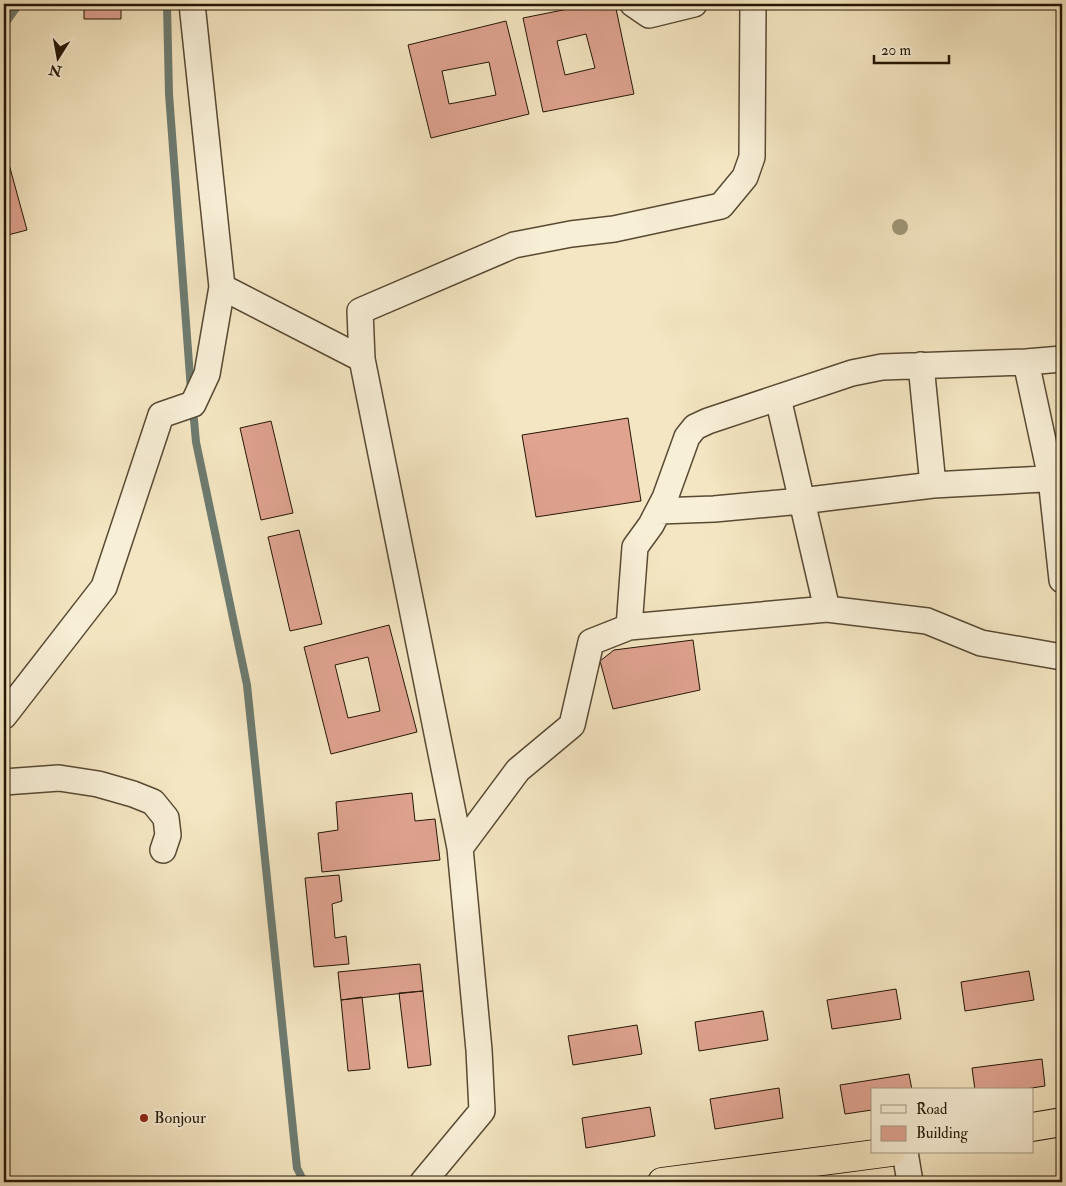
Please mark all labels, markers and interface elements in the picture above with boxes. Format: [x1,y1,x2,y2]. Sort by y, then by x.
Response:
north arrow [32,32,82,82]
scale bar [874,32,948,64]
text: 20 m [881,41,911,60]
text: N [47,61,64,80]
legend [871,1088,1034,1154]
text: Road [916,1100,948,1119]
place label: Bonjour [154,1108,206,1128]
marker: Bonjour [138,1112,150,1124]
text: Building [916,1124,968,1143]

